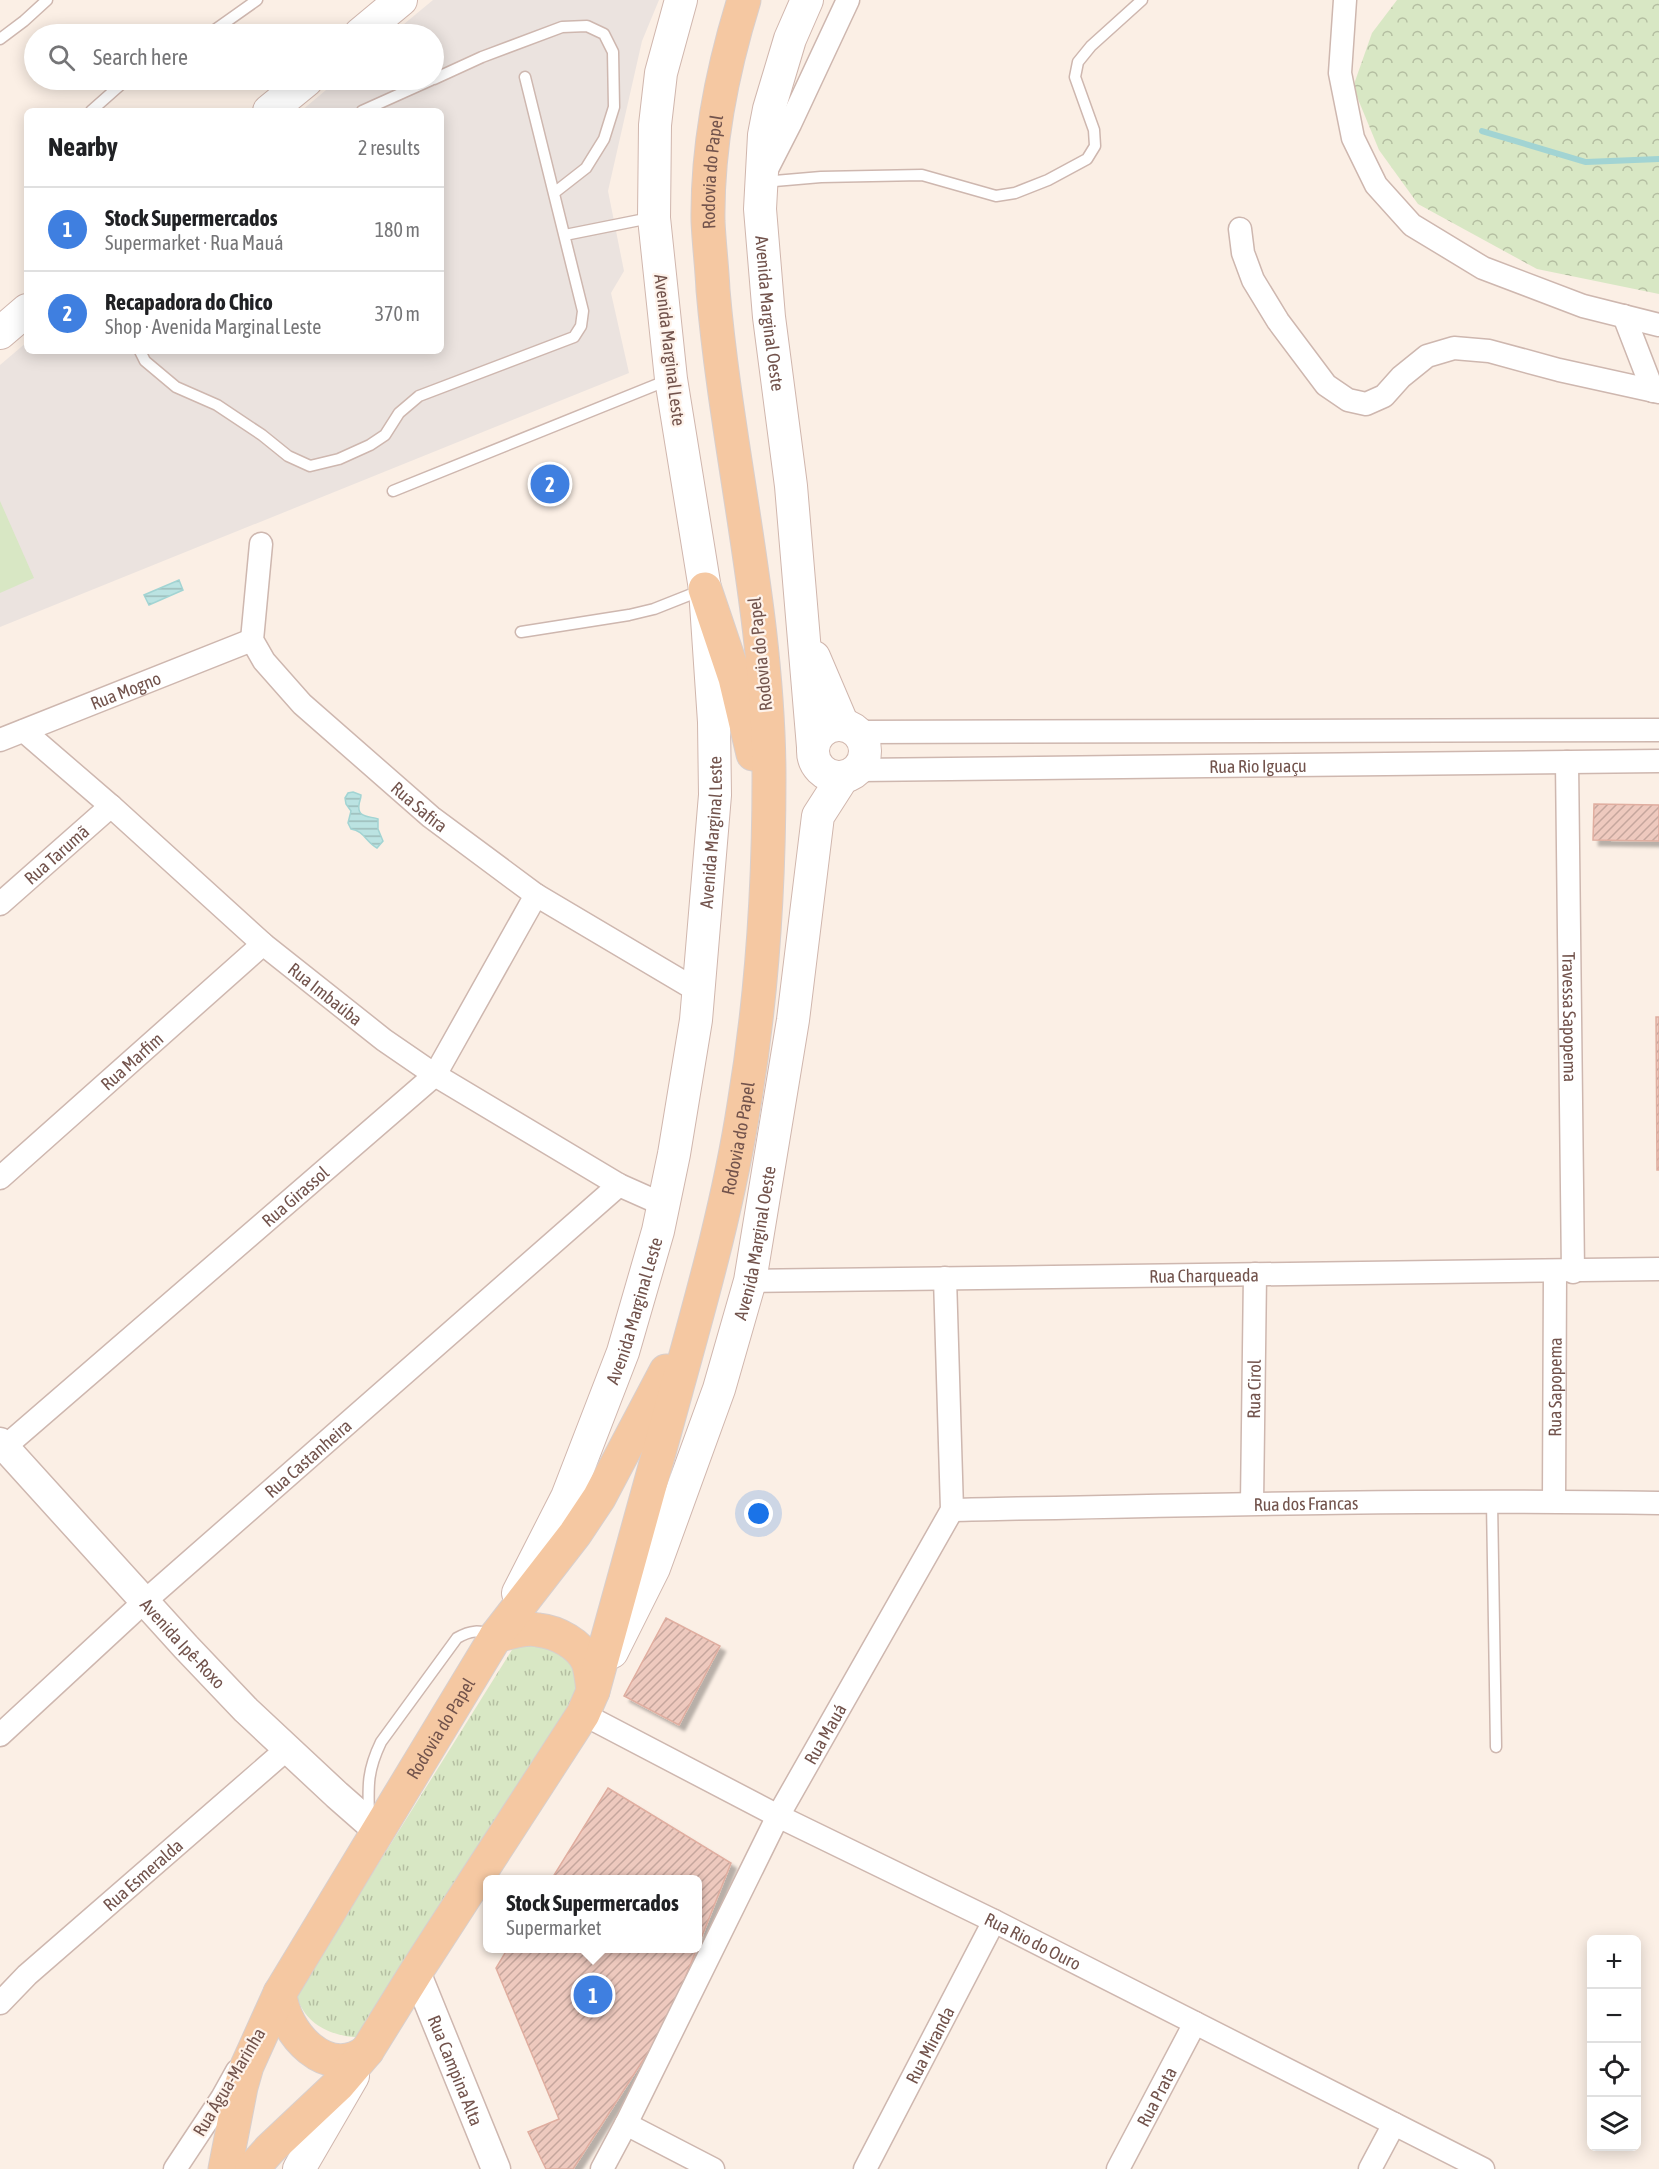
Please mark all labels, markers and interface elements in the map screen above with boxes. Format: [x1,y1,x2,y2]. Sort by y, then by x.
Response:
search box [24,24,444,90]
icon: search [45,41,78,74]
text: Search here [93,44,188,70]
street label: Rodovia do Papel [697,113,727,230]
text: Nearby [48,132,118,162]
text: 2 results [358,136,420,159]
text: Stock Supermercados [105,205,278,231]
text: 1 [63,218,72,241]
text: 180 m [375,218,420,241]
text: Supermarket · Rua Mauá [105,231,283,254]
street label: Avenida Marginal Oeste [752,235,789,392]
street label: Avenida Marginal Leste [650,273,690,427]
text: Recapadora do Chico [105,289,273,315]
text: 2 [63,302,72,325]
text: 370 m [375,302,420,325]
text: Shop · Avenida Marginal Leste [105,315,321,338]
pin: 2 [530,462,570,506]
street label: Rodovia do Papel [744,596,776,712]
street label: Rua Mogno [87,667,164,714]
street label: Rua Rio Iguaçu [1209,754,1307,777]
street label: Avenida Marginal Leste [695,756,726,909]
street label: Rua Safira [387,777,452,836]
street label: Rua Tarumã [20,820,93,888]
street label: Travessa Sapopema [1559,952,1581,1082]
street label: Rua Imbaúba [284,958,367,1029]
street label: Rua Marfim [96,1028,167,1094]
street label: Rodovia do Papel [717,1080,758,1197]
street label: Rua Girassol [257,1161,333,1231]
street label: Avenida Marginal Oeste [729,1164,779,1322]
street label: Avenida Marginal Leste [601,1235,666,1387]
street label: Rua Charqueada [1149,1264,1259,1286]
street label: Rua Sapopema [1544,1337,1565,1437]
street label: Rua Cirol [1243,1359,1264,1419]
street label: Rua Castanheira [260,1415,355,1502]
street label: Rua dos Francas [1253,1492,1358,1514]
your location [744,1499,773,1528]
street label: Avenida Ipê-Roxo [136,1594,230,1692]
street label: Rodovia do Papel [402,1674,479,1783]
street label: Rua Mauá [799,1700,850,1768]
street label: Rua Esmeralda [98,1834,187,1915]
popup [483,1875,702,1953]
text: Stock Supermercados [506,1890,679,1916]
street label: Rua Rio do Ouro [982,1908,1085,1974]
text: Supermarket [506,1916,602,1939]
map controls [1587,1935,1641,2151]
button: + [1587,1935,1641,1989]
pin: 1 [574,1972,612,2018]
button: − [1587,1989,1641,2043]
street label: Rua Miranda [901,2003,958,2087]
street label: Rua Campina Alta [424,2012,488,2129]
street label: Rua Água-Marinha [188,2024,270,2140]
button: locate [1587,2043,1641,2097]
street label: Rua Prata [1132,2063,1181,2130]
button: layers [1587,2097,1641,2151]

